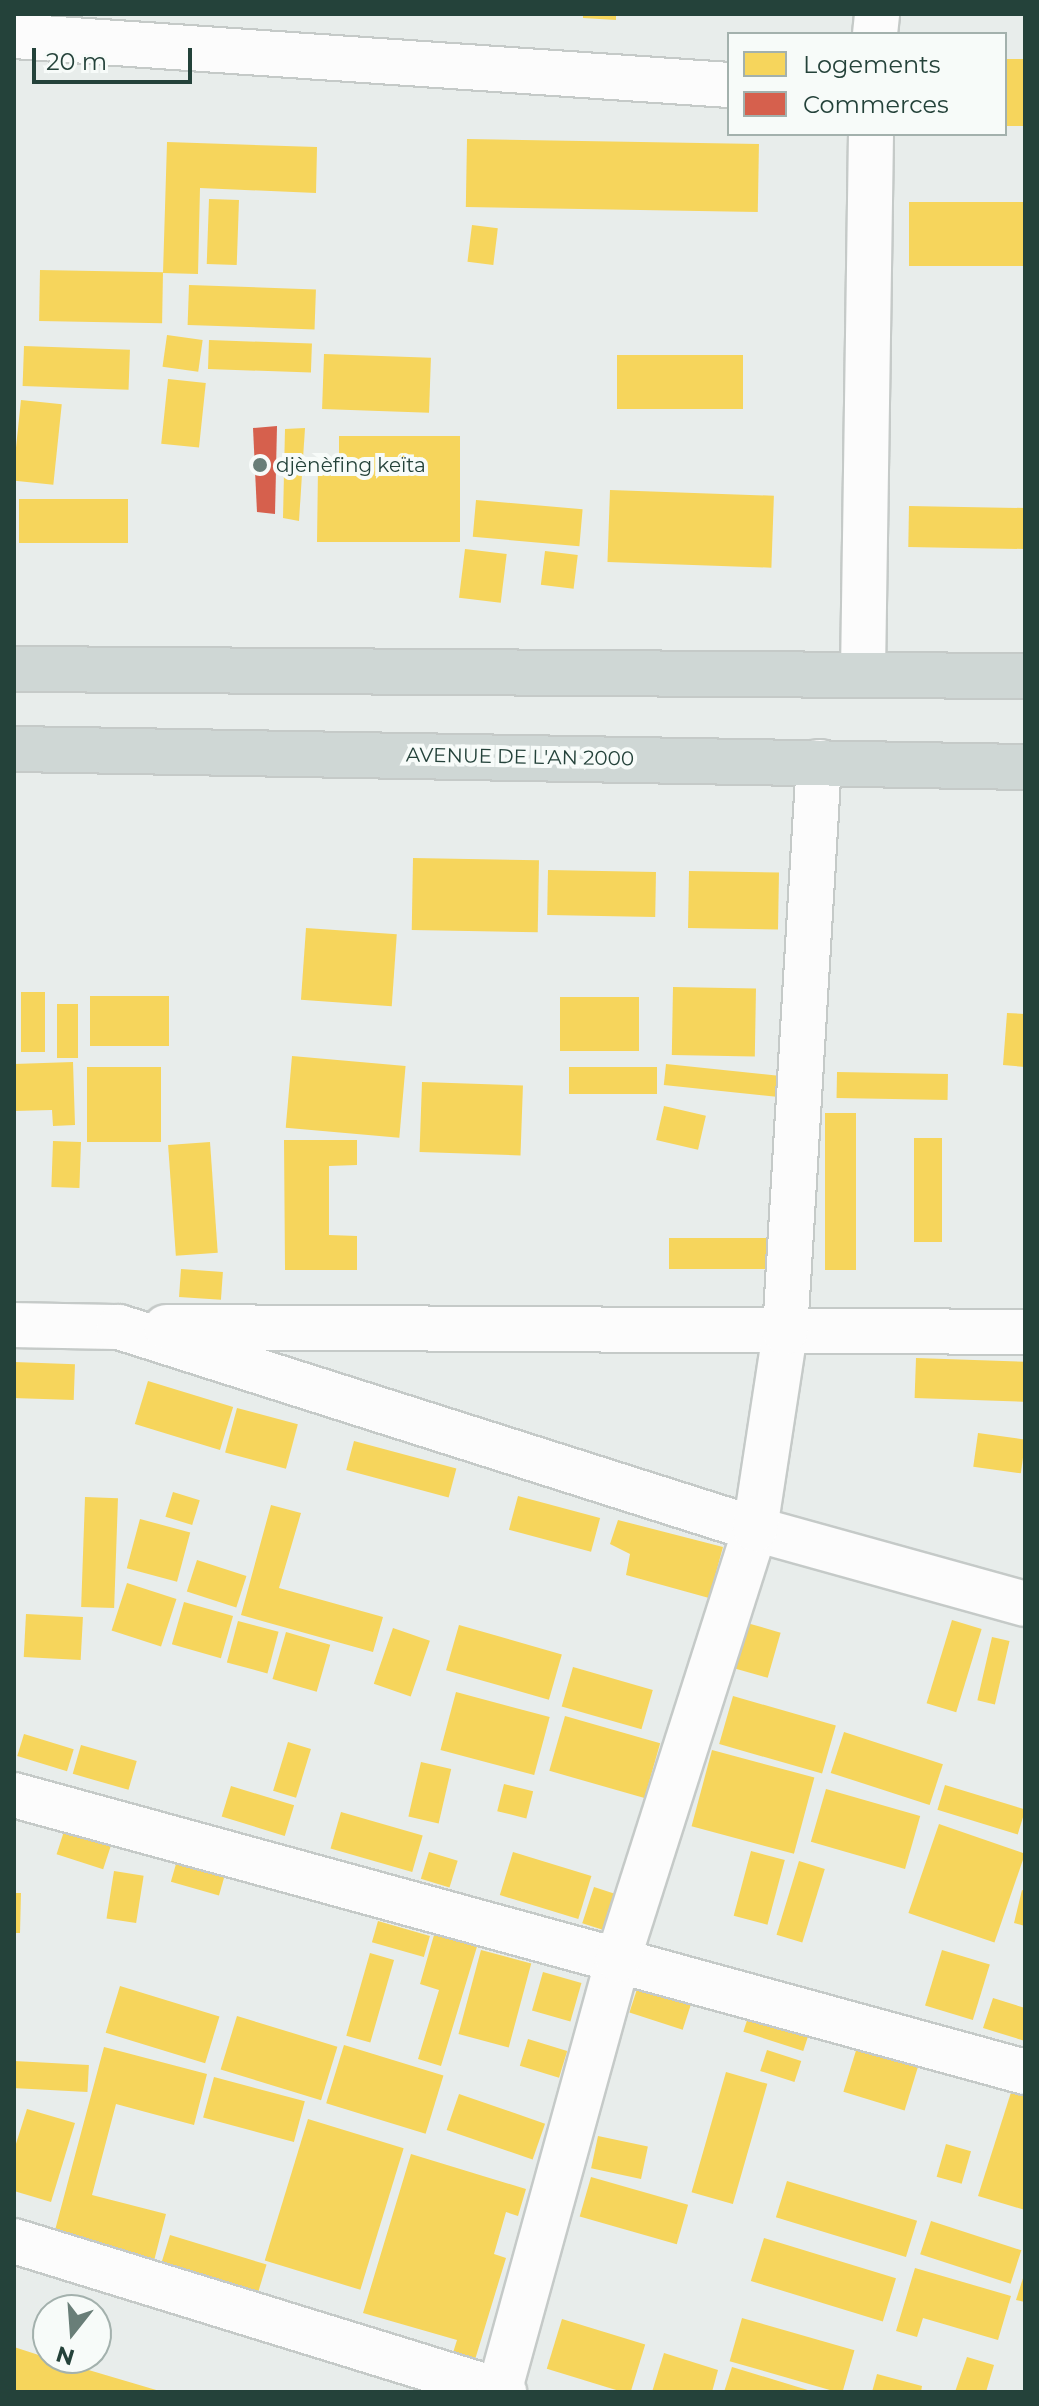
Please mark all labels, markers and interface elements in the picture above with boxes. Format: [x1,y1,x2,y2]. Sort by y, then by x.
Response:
scale bar [36,32,196,82]
legend [727,32,1007,136]
text: 20 m [46,47,107,76]
text: Logements [803,50,941,79]
text: Commerces [803,90,949,119]
place label: djènèfing keïta [276,453,426,477]
marker: djènèfing keïta [251,456,269,474]
street label: AVENUE DE L'AN 2000 [406,743,634,771]
north arrow [32,2294,112,2374]
text: N [53,2340,78,2371]

